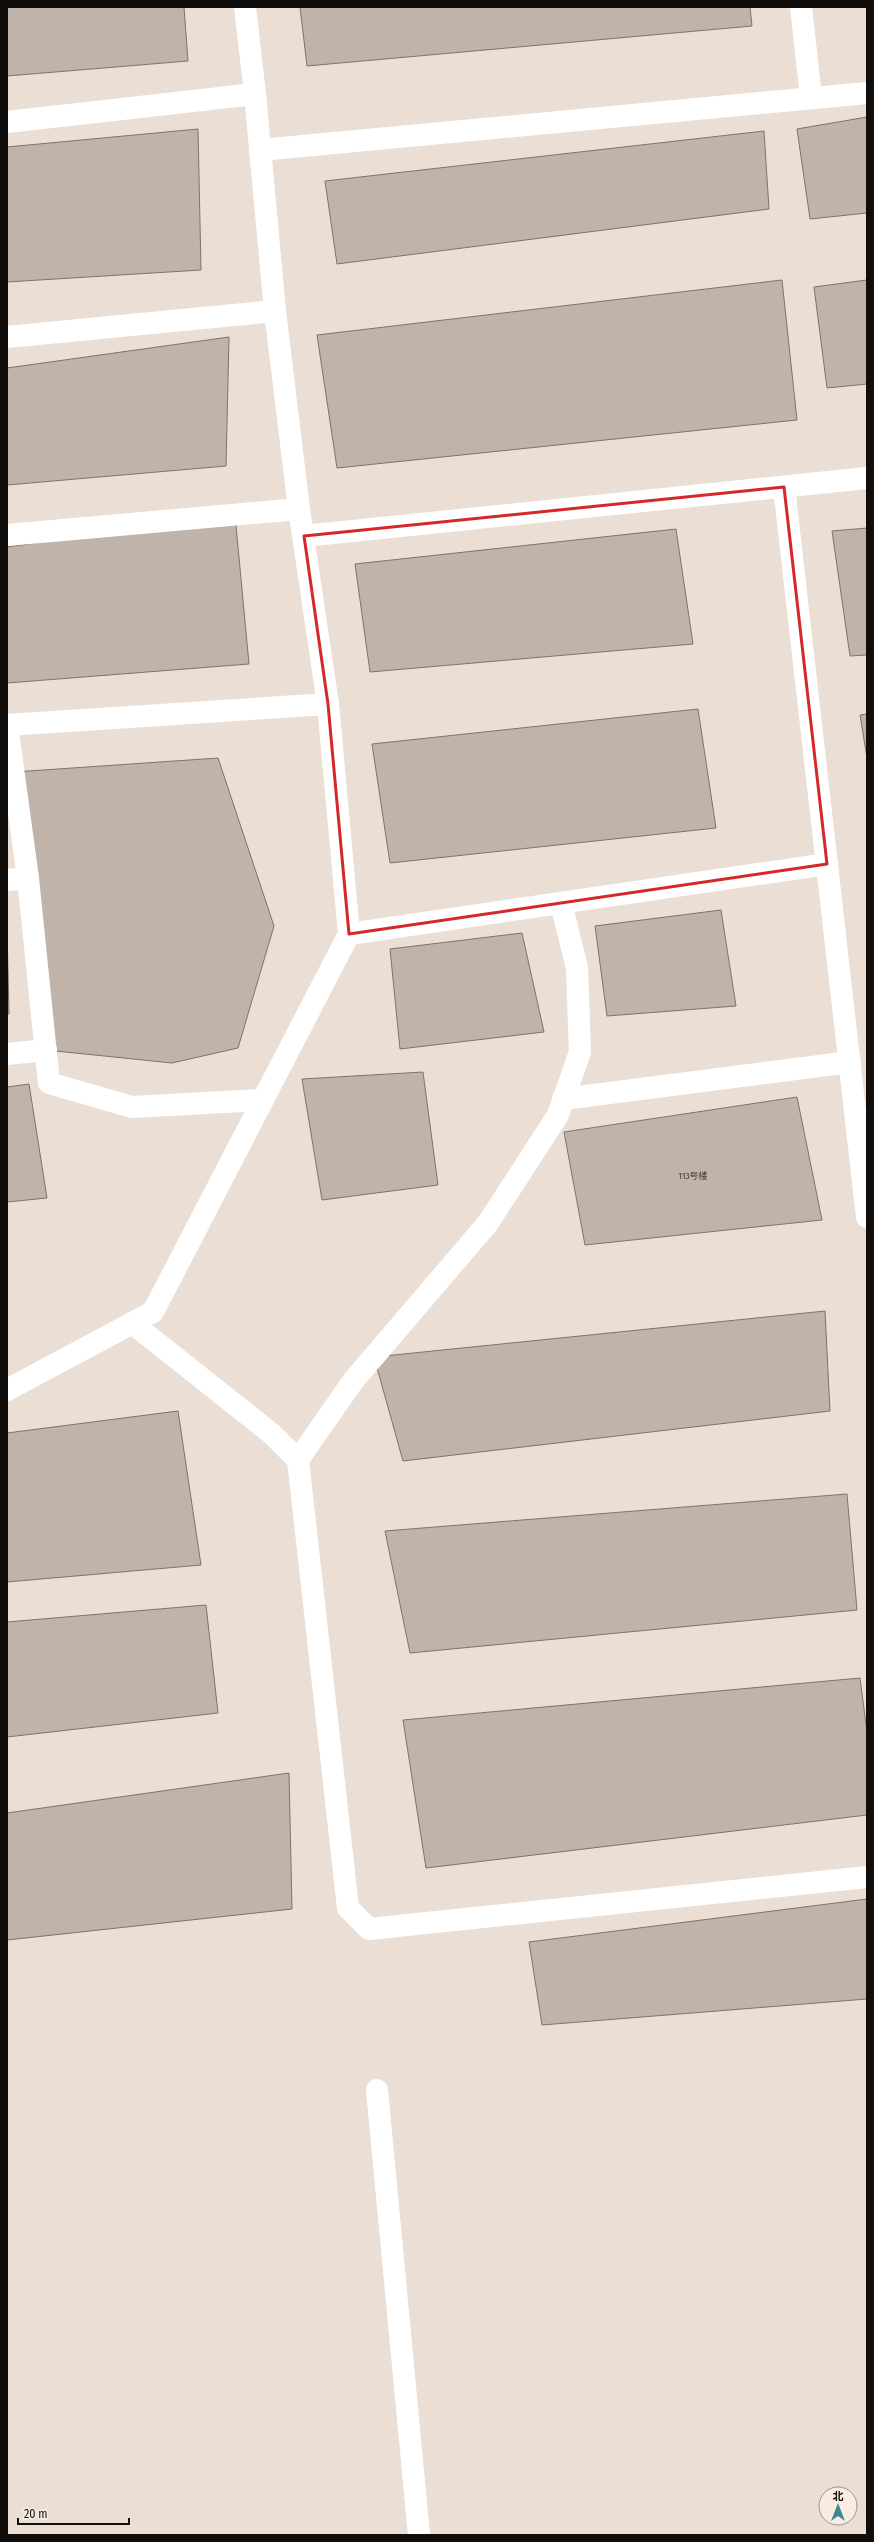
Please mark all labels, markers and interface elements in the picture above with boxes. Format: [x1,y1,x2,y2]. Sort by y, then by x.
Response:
house number: 113号楼 [679,1171,707,1181]
north arrow [818,2486,858,2526]
text: 北 [833,2490,844,2503]
scale bar [18,2500,129,2526]
text: 20 m [24,2507,48,2521]

